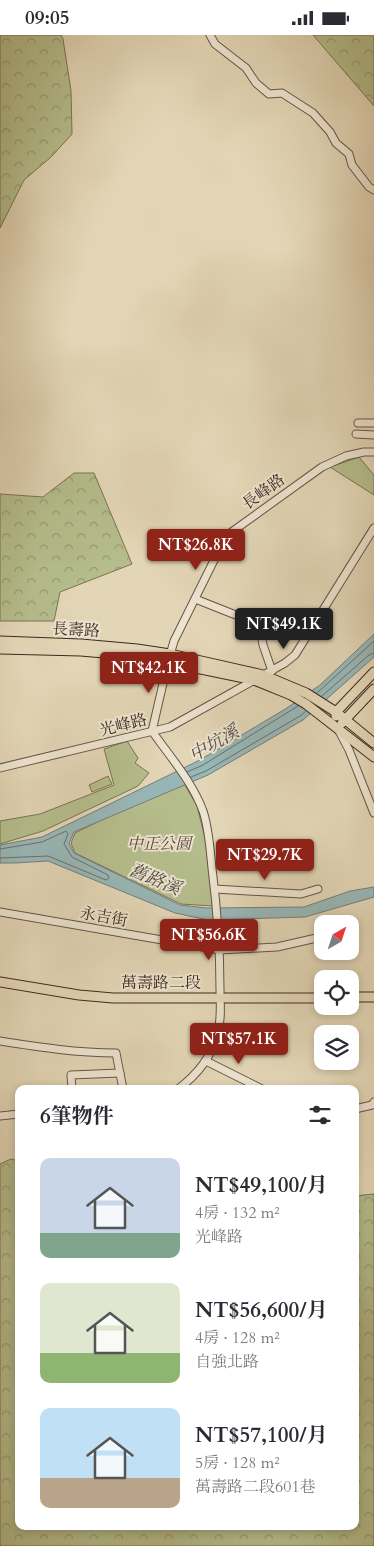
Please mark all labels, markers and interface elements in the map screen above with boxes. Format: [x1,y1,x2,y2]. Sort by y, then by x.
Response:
text: 09:05 [25,5,69,31]
street label: 長峰路 [238,469,289,515]
pin: NT$26.8K [144,529,248,571]
text: NT$26.8K [158,534,234,556]
pin: NT$49.1K [232,607,336,650]
text: NT$49.1K [246,613,322,635]
street label: 長壽路 [51,618,100,642]
pin: NT$42.1K [97,651,201,694]
text: NT$42.1K [111,657,187,679]
street label: 光峰路 [97,708,149,741]
water label: 中坑溪 [185,718,246,768]
park label: 中正公園 [127,833,194,855]
pin: NT$29.7K [213,839,317,881]
text: NT$29.7K [227,844,303,866]
water label: 舊路溪 [125,857,186,902]
street label: 永吉街 [78,902,129,932]
north arrow [314,915,359,960]
map controls [314,915,359,1070]
pin: NT$56.6K [157,919,261,961]
text: NT$56.6K [171,924,247,946]
button: locate [314,970,359,1015]
street label: 萬壽路二段 [121,972,201,994]
pin: NT$57.1K [187,1023,291,1065]
button: layers [314,1025,359,1070]
text: NT$57.1K [201,1028,277,1050]
icon: filters [306,1101,334,1129]
text: 6筆物件 [40,1102,114,1131]
text: NT$49,100/月 [195,1171,328,1200]
icon: home [80,1178,140,1238]
text: 4房 · 132 m² [195,1202,280,1224]
text: 光峰路 [195,1226,243,1248]
text: NT$56,600/月 [195,1296,328,1325]
icon: home [80,1303,140,1363]
text: 4房 · 128 m² [195,1327,280,1349]
text: 自強北路 [195,1351,259,1373]
text: NT$57,100/月 [195,1421,328,1450]
icon: home [80,1428,140,1488]
text: 5房 · 128 m² [195,1452,280,1474]
text: 萬壽路二段601巷 [195,1476,316,1498]

